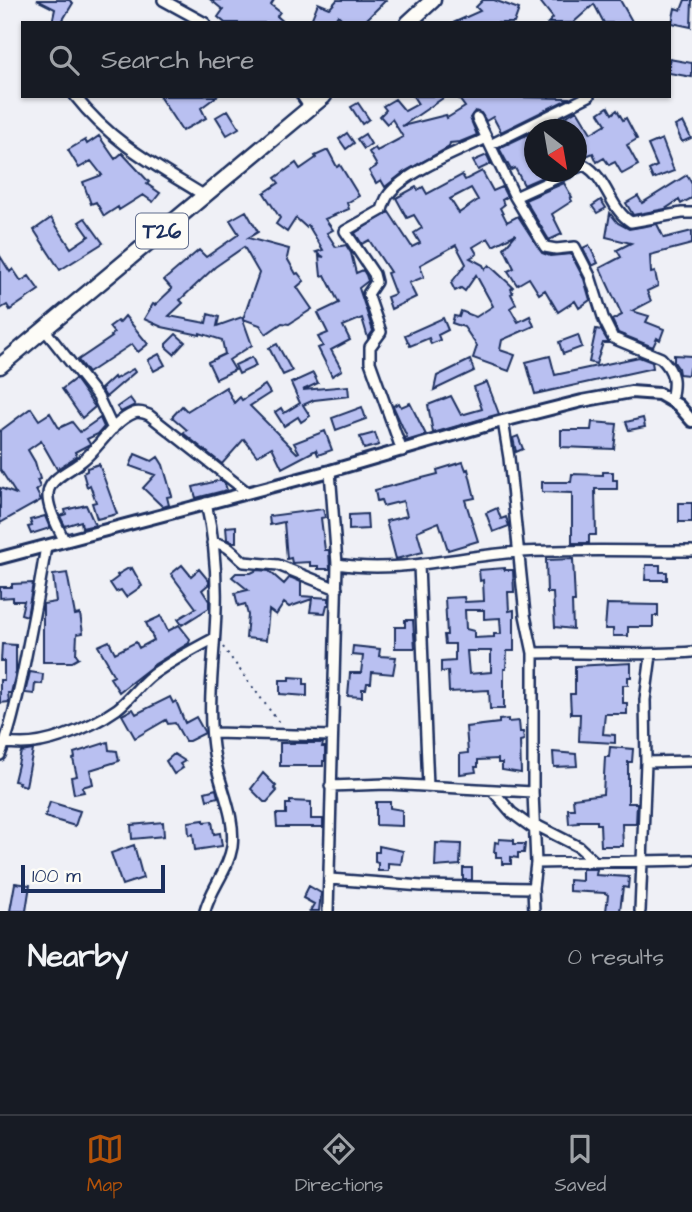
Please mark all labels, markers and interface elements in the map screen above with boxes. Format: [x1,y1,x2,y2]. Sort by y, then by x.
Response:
search box [21,21,671,98]
icon: search [45,41,83,79]
text: Search here [101,42,254,78]
north arrow [524,119,587,182]
road number: T26 [136,214,188,248]
scale bar [21,862,164,894]
text: 100 m [32,863,81,890]
text: Nearby [28,936,128,978]
text: 0 results [567,941,664,973]
tab: Map [86,1130,124,1199]
tab: Directions [295,1130,383,1199]
tab: Saved [555,1130,606,1199]

